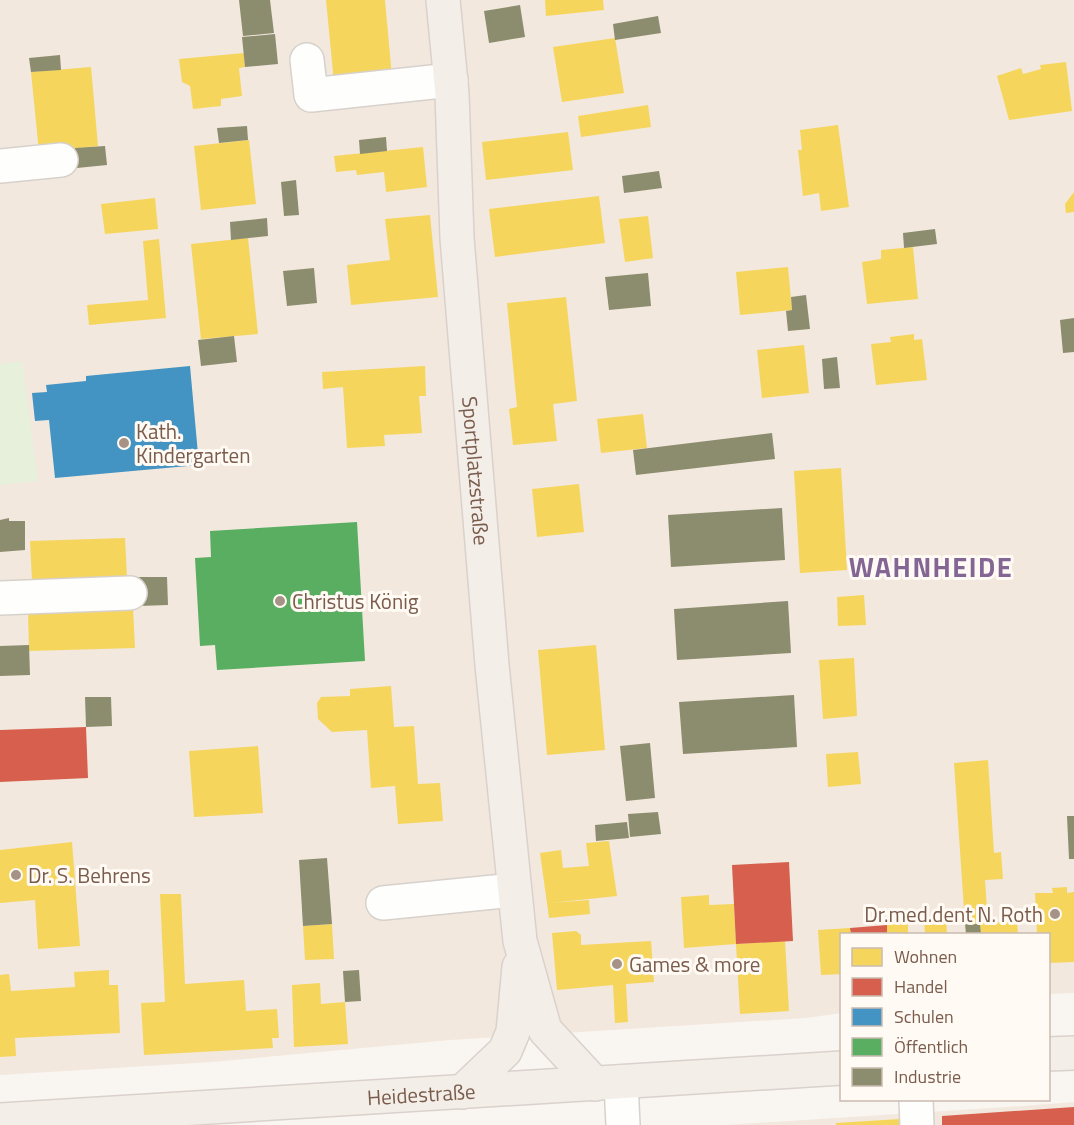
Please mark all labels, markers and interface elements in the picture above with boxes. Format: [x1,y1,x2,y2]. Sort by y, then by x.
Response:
street label: Sportplatzstraße [454,395,498,546]
place label: Kath. Kindergarten [136,415,251,471]
marker: Kath. Kindergarten [117,436,131,450]
district label: WAHNHEIDE [849,546,1013,587]
place label: Christus König [292,585,419,617]
marker: Christus König [273,594,287,608]
place label: Dr. S. Behrens [28,859,151,891]
marker: Dr. S. Behrens [9,868,23,882]
place label: Dr.med.dent N. Roth [864,898,1043,930]
marker: Dr.med.dent N. Roth [1048,907,1062,921]
legend [840,933,1050,1101]
text: Wohnen [894,943,957,970]
place label: Games & more [629,948,760,980]
marker: Games & more [610,957,624,971]
text: Handel [894,973,948,1000]
text: Schulen [894,1003,954,1030]
text: Öffentlich [894,1033,968,1060]
text: Industrie [894,1063,961,1090]
street label: Heidestraße [366,1075,476,1113]

